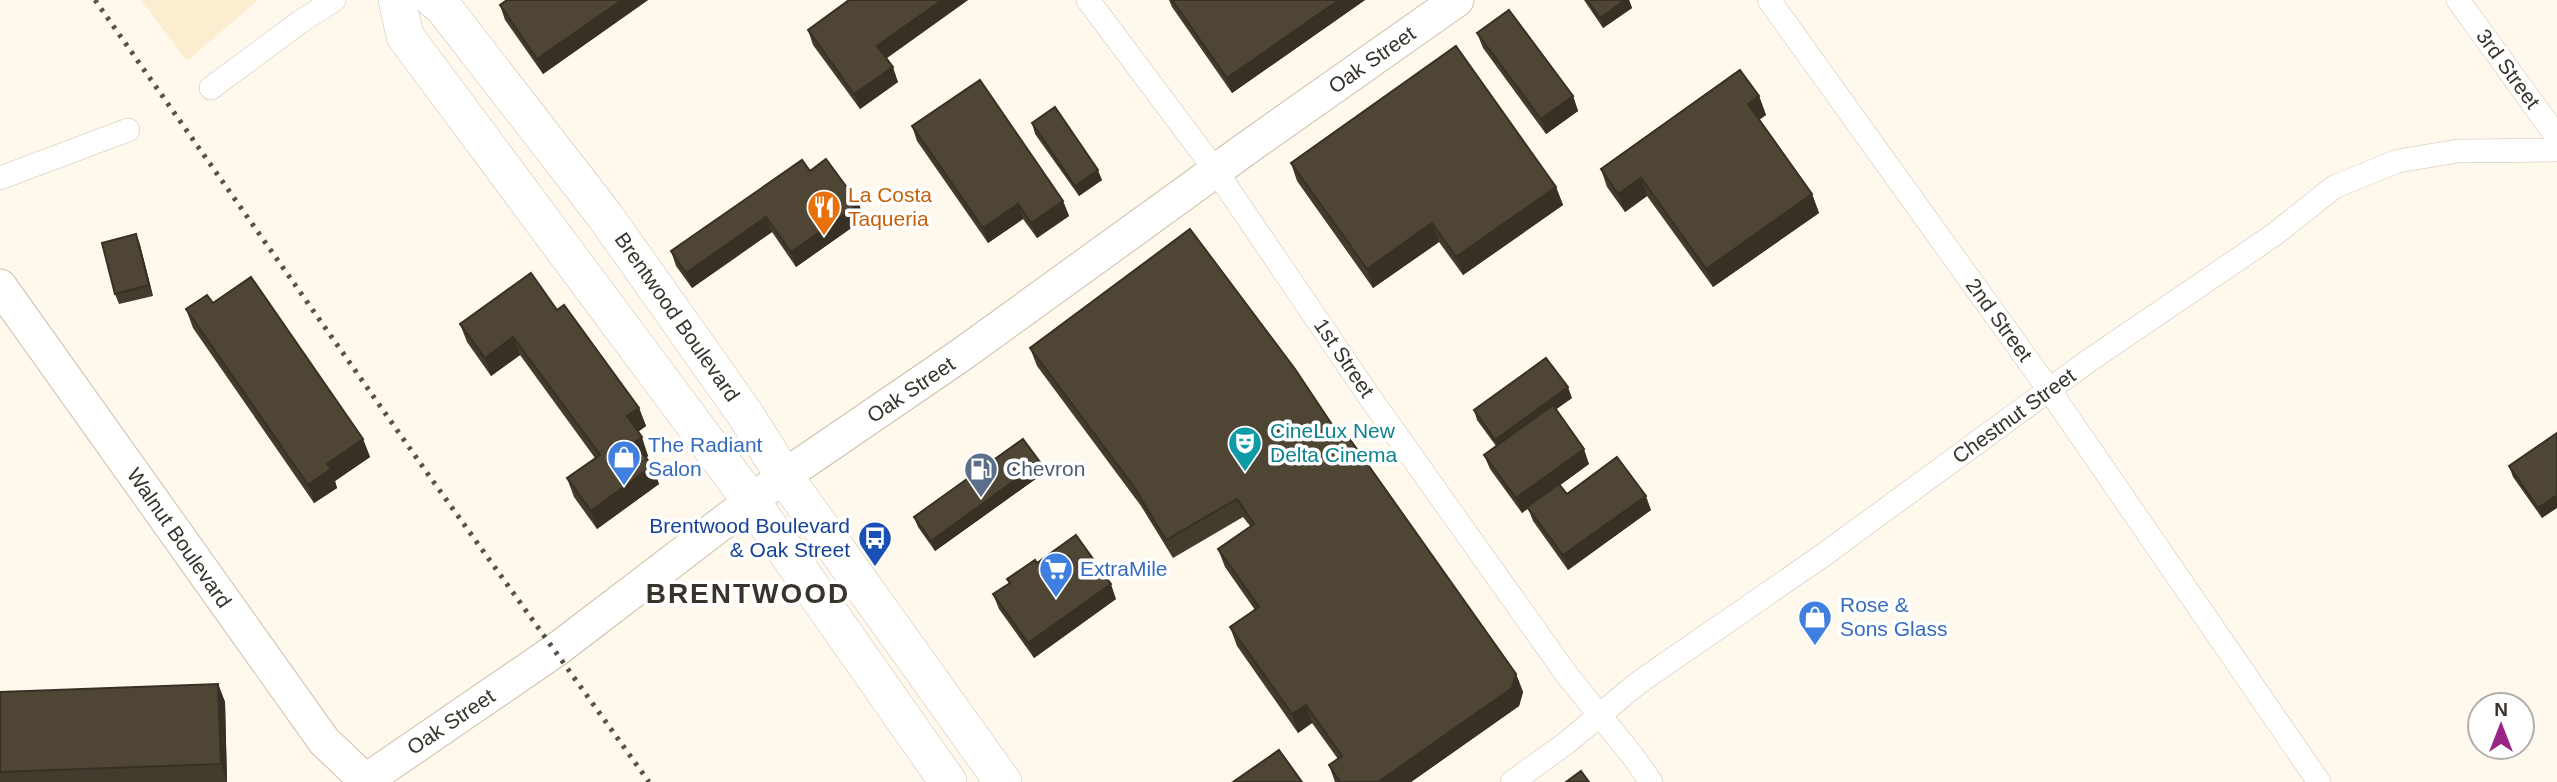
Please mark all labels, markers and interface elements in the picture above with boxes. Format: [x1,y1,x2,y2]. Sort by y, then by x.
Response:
street label: Oak Street [1324,21,1420,98]
street label: 3rd Street [2472,25,2545,113]
place label: La Costa Taqueria [848,183,932,230]
restaurant icon: La Costa Taqueria [805,188,843,237]
street label: Brentwood Boulevard [610,228,744,406]
street label: 2nd Street [1962,274,2037,366]
street label: 1st Street [1310,314,1379,402]
street label: Oak Street [863,352,959,427]
street label: Chestnut Street [1948,363,2080,468]
place label: CineLux New Delta Cinema [1270,419,1398,466]
theatre icon: CineLux New Delta Cinema [1226,424,1264,473]
place label: The Radiant Salon [648,433,763,480]
shop icon: The Radiant Salon [605,438,643,487]
fuel station icon: Chevron [962,450,1000,499]
place label: Chevron [1006,457,1085,480]
street label: Walnut Boulevard [123,464,236,612]
place label: Brentwood Boulevard & Oak Street [649,514,850,561]
bus stop icon: Brentwood Boulevard & Oak Street [856,519,894,568]
supermarket icon: ExtraMile [1037,550,1075,599]
place label: ExtraMile [1080,557,1168,580]
district label: BRENTWOOD [646,578,850,609]
place label: Rose & Sons Glass [1840,593,1947,640]
shop icon: Rose & Sons Glass [1796,598,1834,647]
street label: Oak Street [403,684,499,759]
north arrow [2466,691,2536,761]
text: N [2494,699,2508,720]

